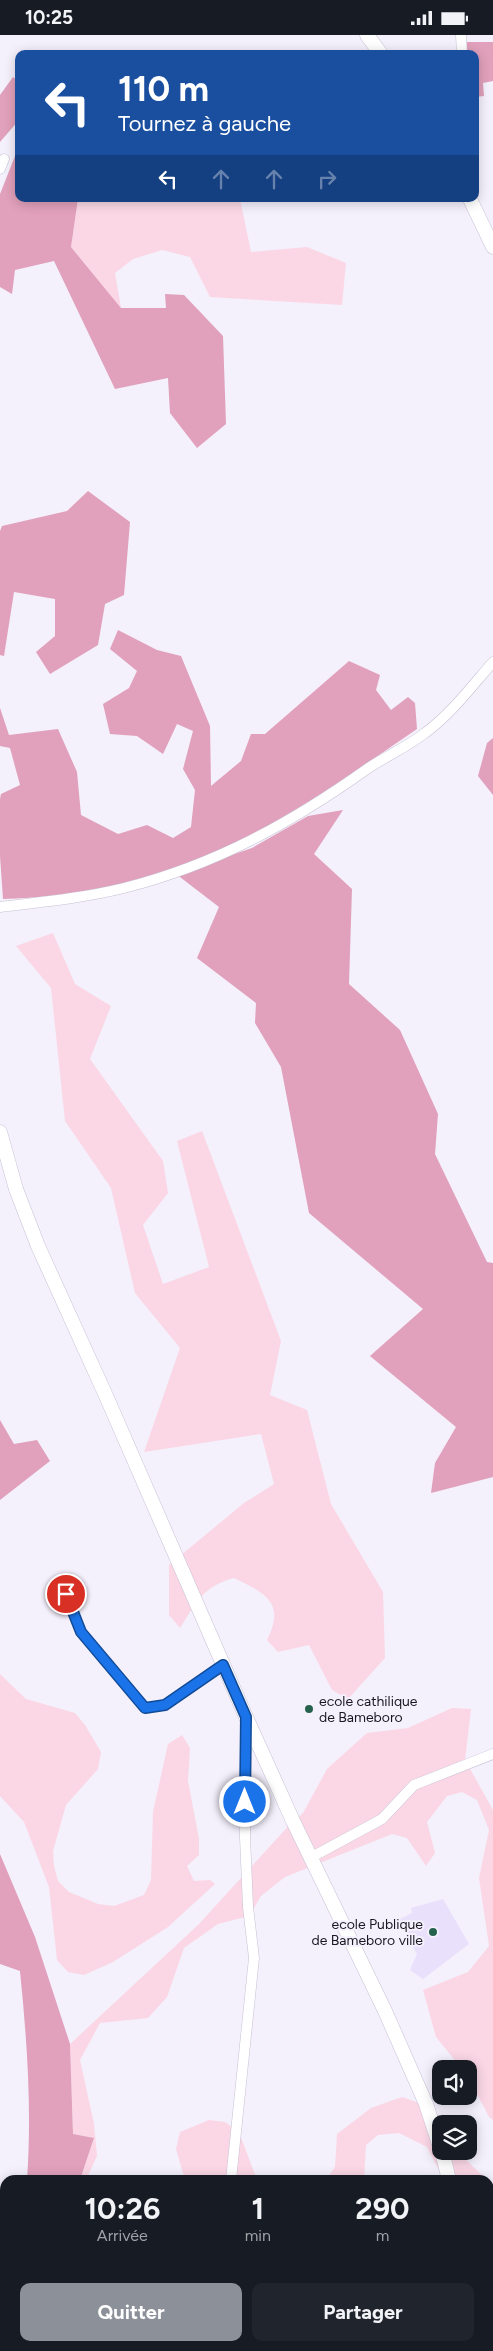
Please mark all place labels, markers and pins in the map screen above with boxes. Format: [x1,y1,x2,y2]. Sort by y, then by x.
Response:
pin [45,1573,87,1615]
place label: ecole cathilique de Bameboro [319,1693,418,1726]
marker: ecole cathilique de Bameboro [303,1703,315,1715]
place label: ecole Publique de Bameboro ville [311,1916,423,1949]
marker: ecole Publique de Bameboro ville [427,1926,439,1938]

